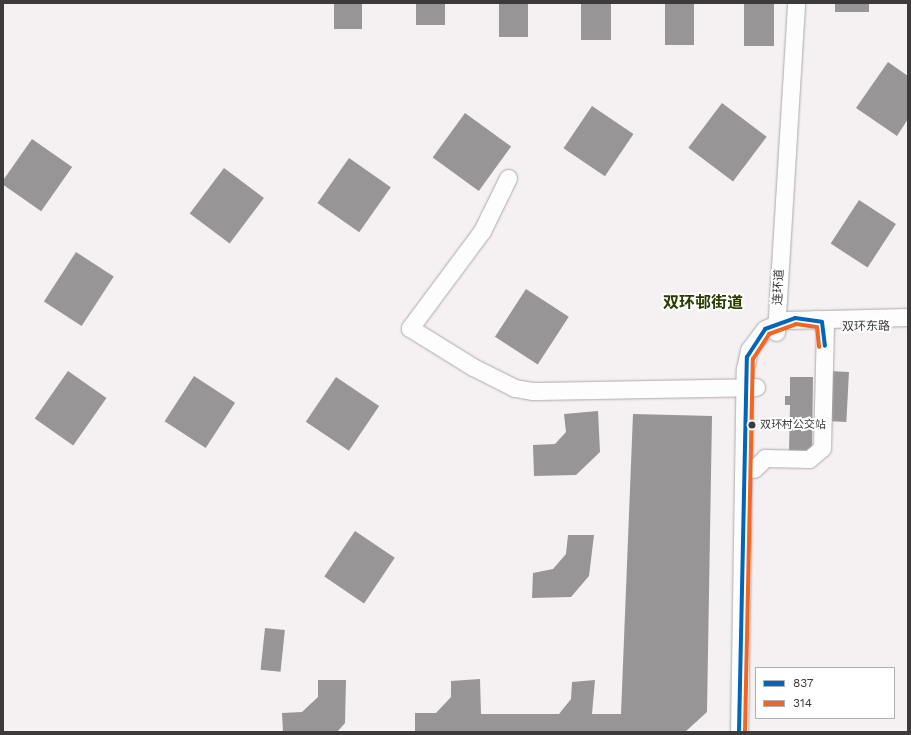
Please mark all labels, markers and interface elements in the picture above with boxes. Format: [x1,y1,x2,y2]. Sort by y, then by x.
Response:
street label: 连环道 [771,269,787,305]
district label: 双环邨街道 [663,293,743,313]
street label: 双环东路 [842,319,890,335]
place label: 双环村公交站 [760,418,826,432]
marker: 双环村公交站 [747,420,757,430]
legend [755,667,895,719]
text: 837 [793,676,813,690]
text: 314 [793,696,812,710]

